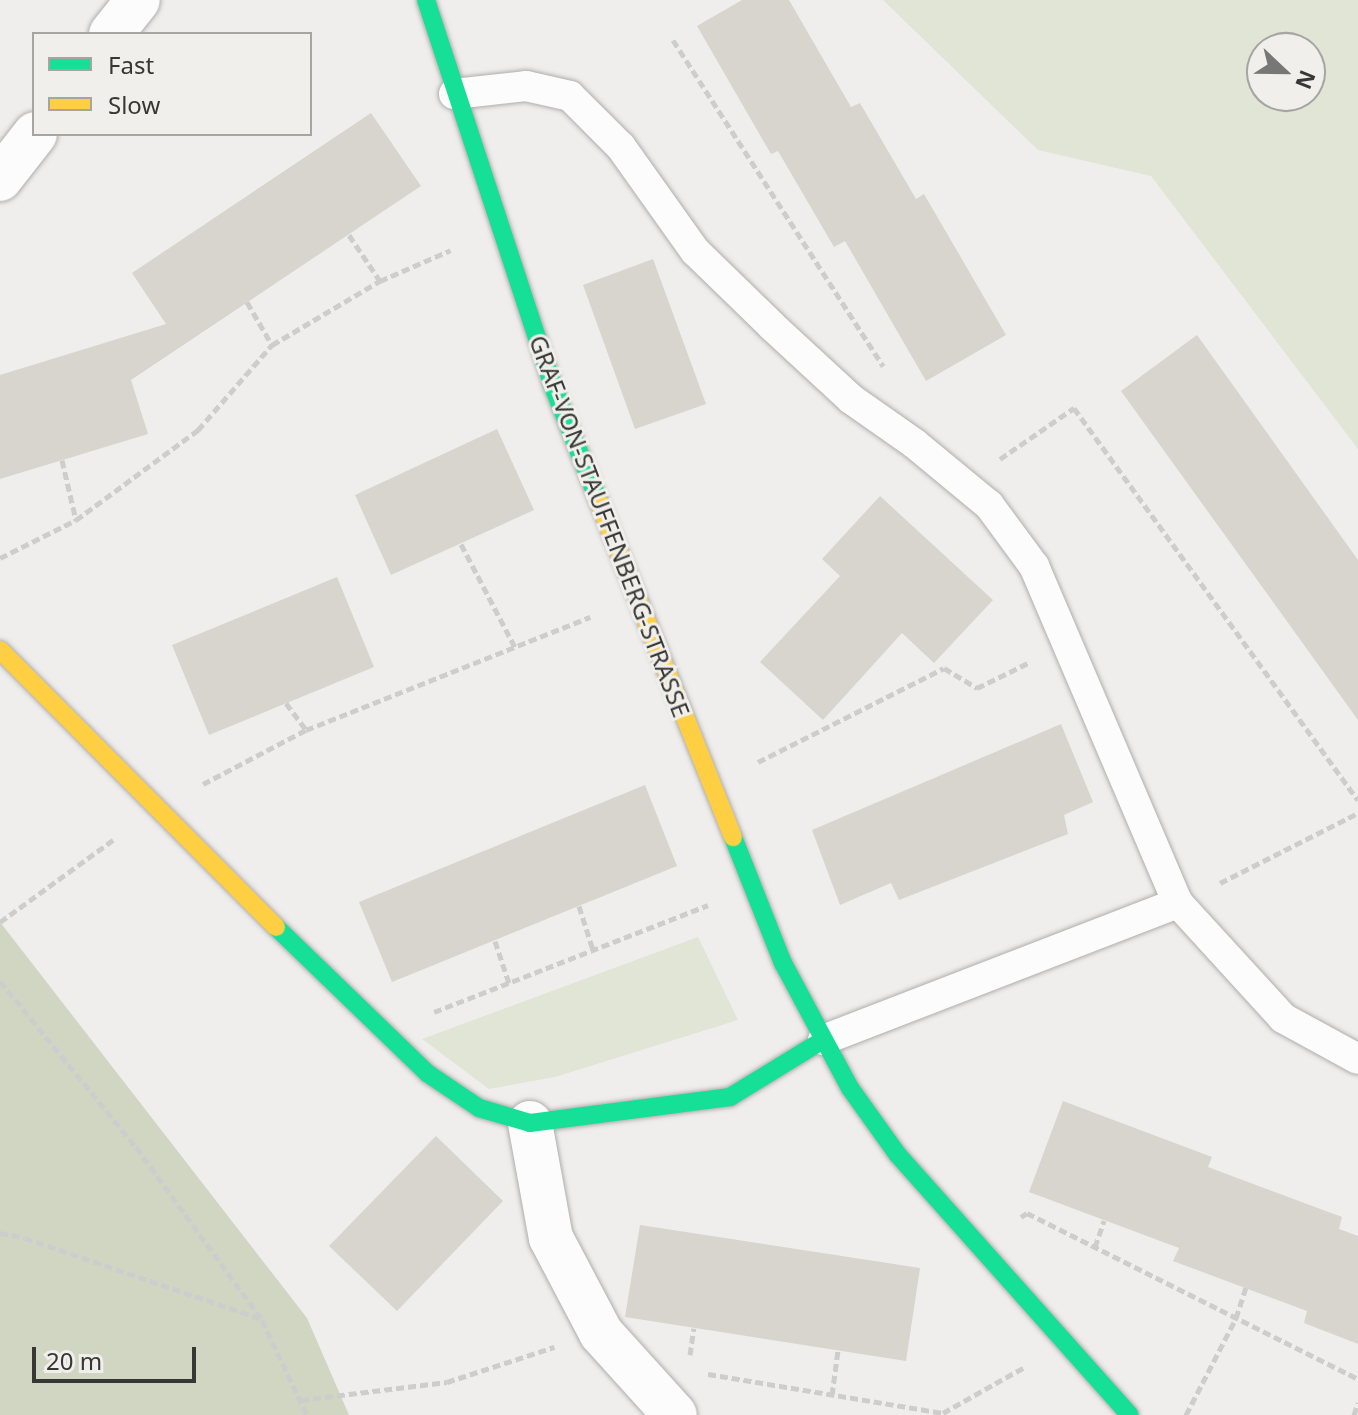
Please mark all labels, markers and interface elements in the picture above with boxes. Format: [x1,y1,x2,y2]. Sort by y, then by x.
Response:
legend [32,32,312,136]
north arrow [1246,32,1326,112]
text: Fast [108,48,154,81]
text: N [1289,66,1324,94]
text: Slow [108,88,160,121]
street label: GRAF-VON-STAUFFENBERG-STRASSE [524,331,696,721]
scale bar [36,1331,200,1381]
text: 20 m [46,1344,102,1377]

